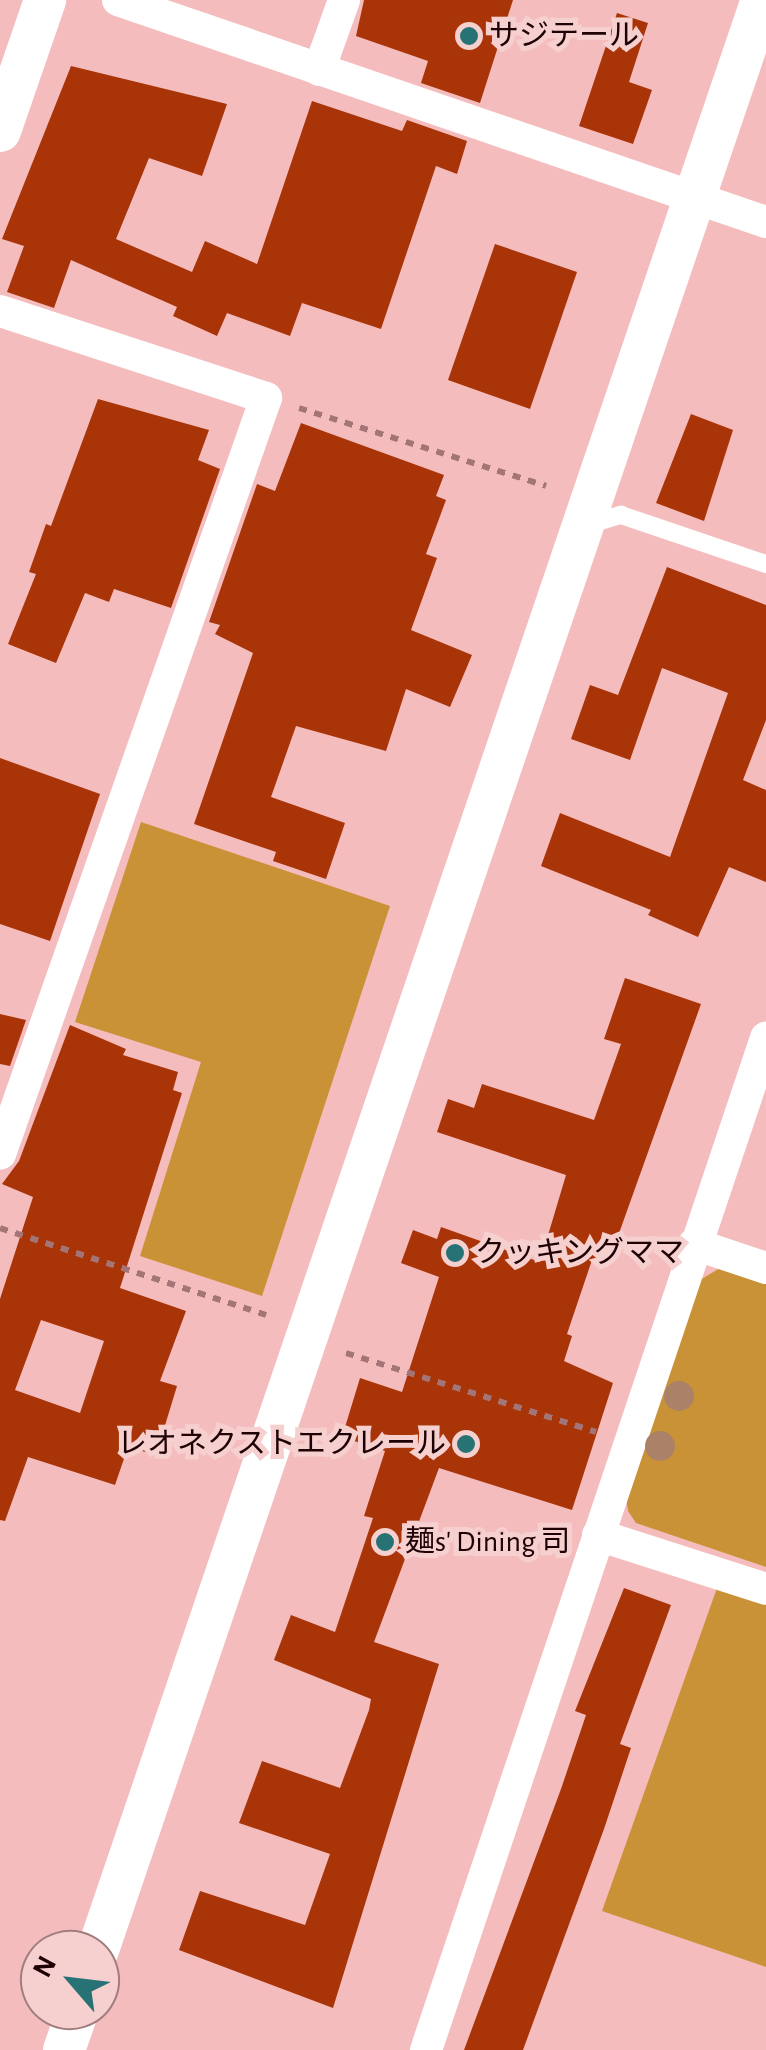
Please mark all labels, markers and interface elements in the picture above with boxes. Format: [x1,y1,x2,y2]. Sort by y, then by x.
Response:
place label: サジテール [489,18,639,54]
marker: サジテール [458,25,480,47]
place label: クッキングママ [475,1235,685,1271]
marker: クッキングママ [444,1242,466,1264]
place label: レオネクストエクレール [116,1426,446,1462]
marker: レオネクストエクレール [455,1433,477,1455]
place label: 麺s' Dining 司 [405,1524,570,1560]
marker: 麺s' Dining 司 [374,1531,396,1553]
north arrow [20,1930,120,2030]
text: N [28,1952,62,1982]

